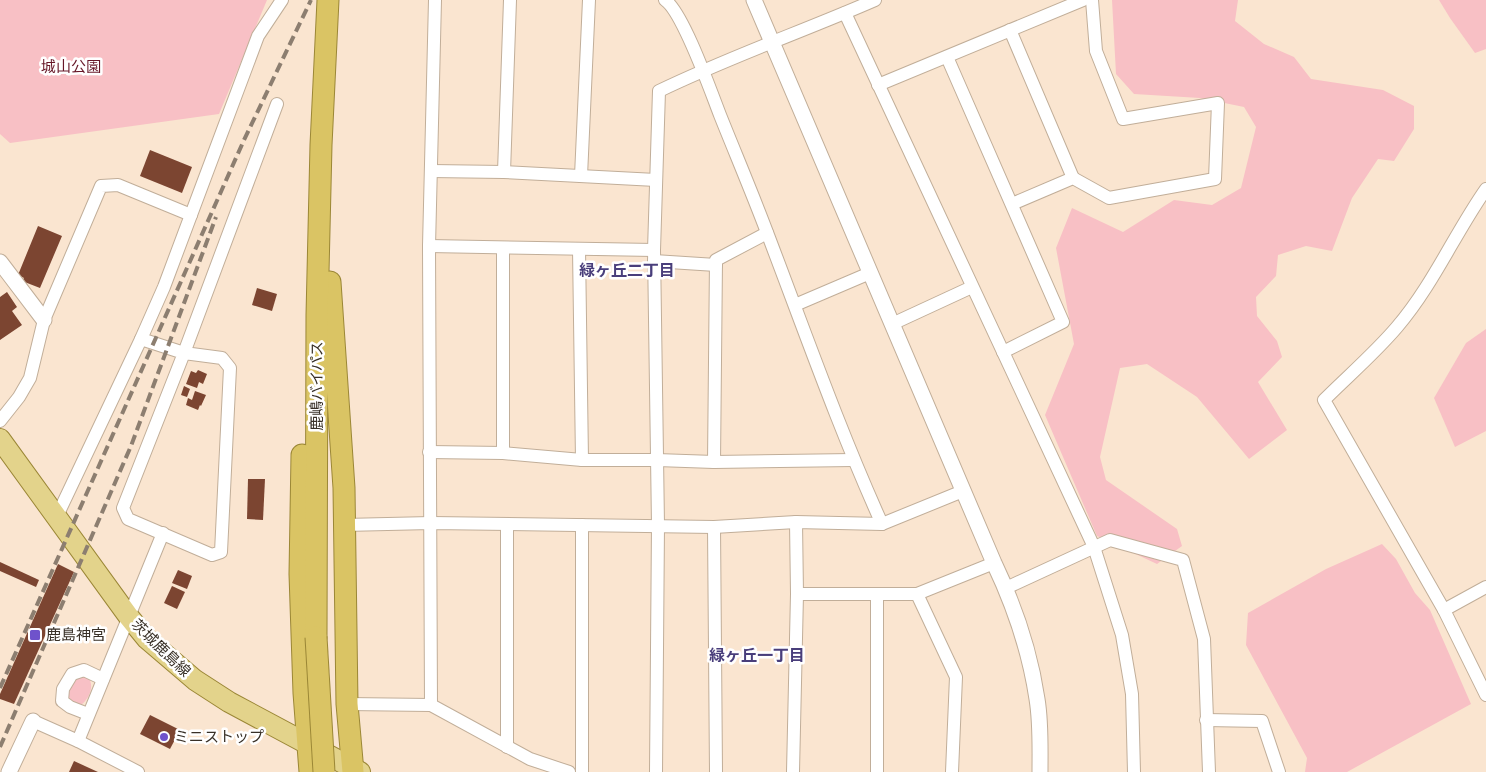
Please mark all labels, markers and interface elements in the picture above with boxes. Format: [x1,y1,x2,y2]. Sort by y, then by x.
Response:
park label: 城山公園 [41,58,101,76]
district label: 緑ヶ丘二丁目 [579,261,675,280]
street label: 鹿嶋バイパス [308,341,326,431]
street label: 茨城鹿島線 [128,615,194,681]
place label: 鹿島神宮 [46,626,106,644]
marker: 鹿島神宮 [28,628,42,642]
district label: 緑ヶ丘一丁目 [709,646,805,665]
place label: ミニストップ [174,728,264,746]
marker: ミニストップ [158,731,170,743]

